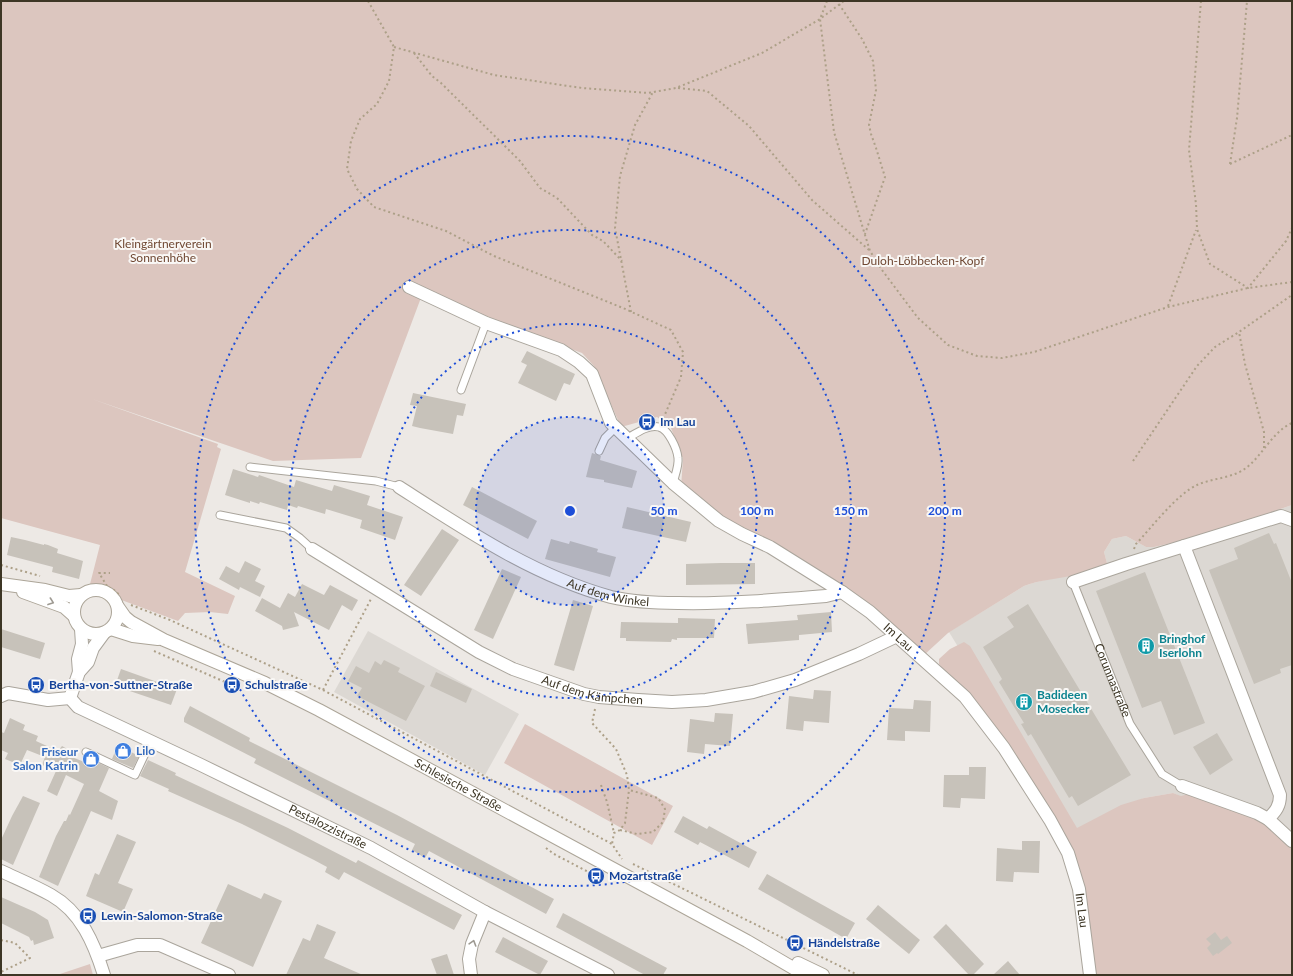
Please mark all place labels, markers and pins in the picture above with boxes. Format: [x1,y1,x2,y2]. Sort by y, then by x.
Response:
bus stop icon: Im Lau [637,412,657,432]
place label: Im Lau [660,414,696,429]
centre of rings [563,504,577,518]
place label: Bringhof Iserlohn [1159,631,1206,660]
building icon: Bringhof Iserlohn [1136,636,1156,656]
bus stop icon: Bertha-von-Suttner-Straße [26,675,46,695]
bus stop icon: Schulstraße [222,675,242,695]
place label: Bertha-von-Suttner-Straße [49,677,193,692]
place label: Schulstraße [245,677,308,692]
place label: Badideen Mosecker [1037,687,1090,716]
building icon: Badideen Mosecker [1014,692,1034,712]
shop icon: Lilo [113,741,133,761]
place label: Lilo [136,743,155,758]
place label: Friseur Salon Katrin [13,744,79,773]
shop icon: Friseur Salon Katrin [81,749,101,769]
bus stop icon: Mozartstraße [586,866,606,886]
place label: Mozartstraße [609,868,682,883]
bus stop icon: Lewin-Salomon-Straße [78,906,98,926]
place label: Lewin-Salomon-Straße [101,908,223,923]
bus stop icon: Händelstraße [785,933,805,953]
place label: Händelstraße [808,935,881,950]

